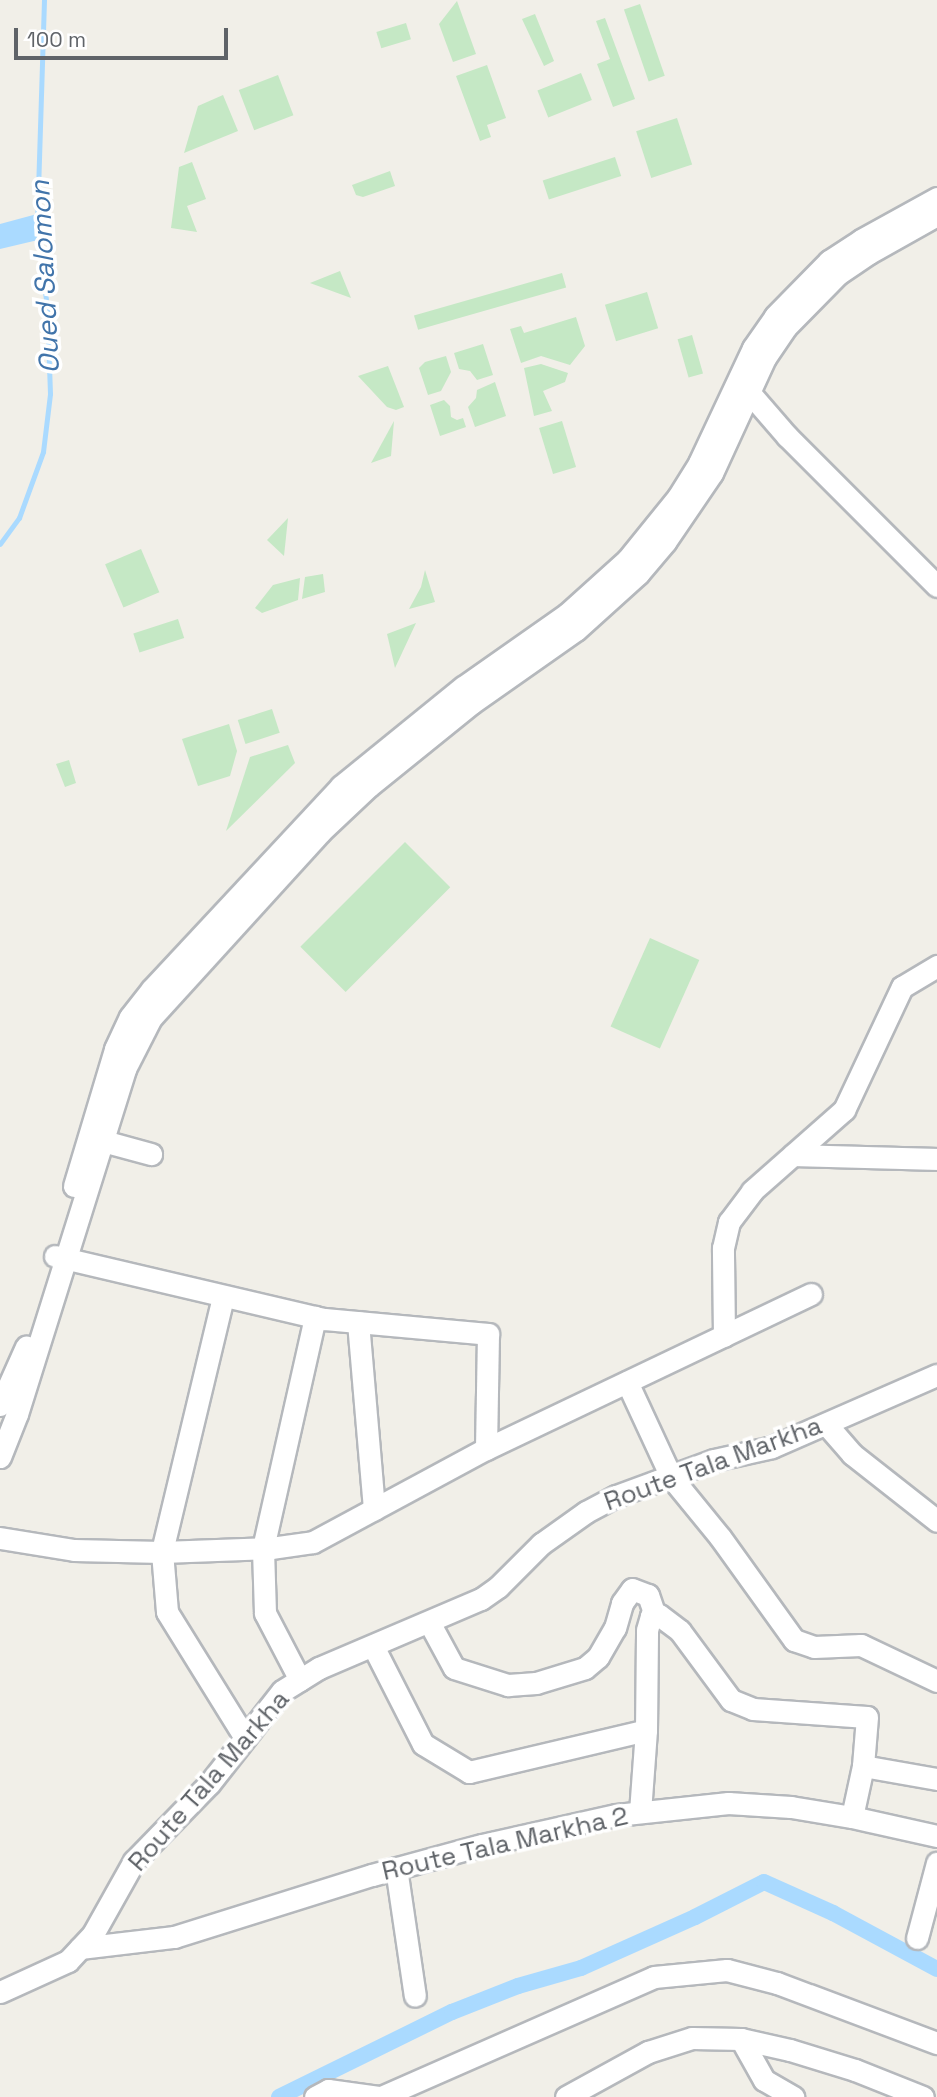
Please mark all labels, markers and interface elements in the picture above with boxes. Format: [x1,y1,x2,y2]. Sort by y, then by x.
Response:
scale bar [18,14,231,58]
text: 100 m [27,26,86,53]
water label: Oued Salomon [22,179,66,375]
street label: Route Tala Markha [600,1410,826,1518]
street label: Route Tala Markha [122,1684,296,1878]
street label: Route Tala Markha 2 [379,1800,631,1888]

